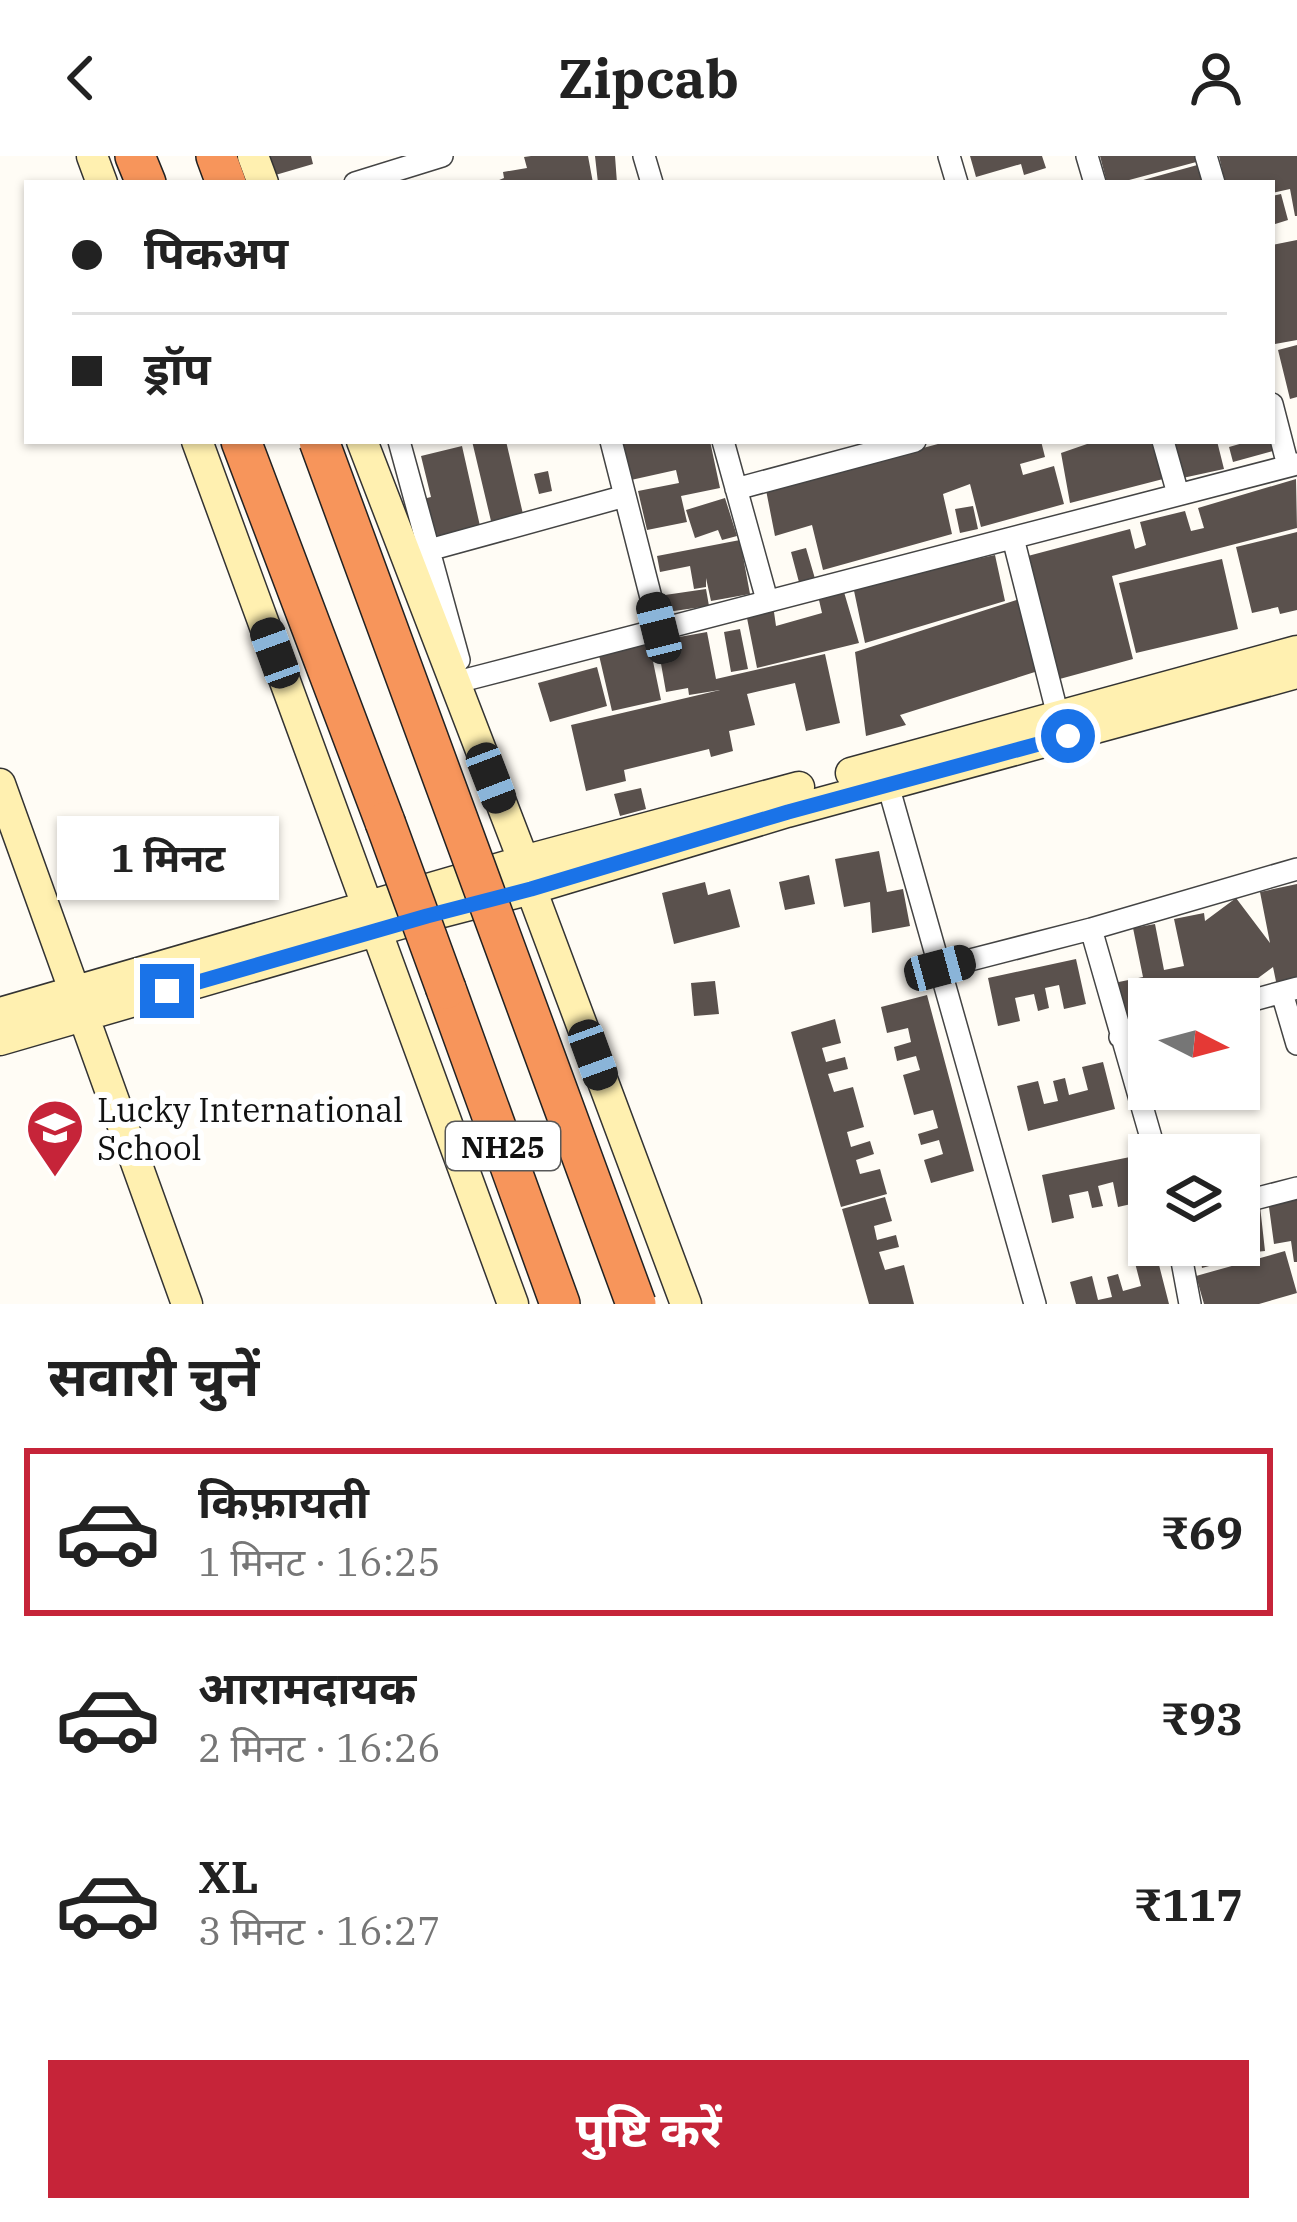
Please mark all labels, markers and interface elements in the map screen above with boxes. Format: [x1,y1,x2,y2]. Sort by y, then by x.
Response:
text: Zipcab [558,43,739,113]
icon: back [48,45,114,111]
icon: person [1183,45,1249,111]
text: पिकअप [144,223,288,281]
text: ड्रॉप [144,339,211,397]
car [633,589,685,667]
car [246,613,304,693]
route start [1041,709,1095,763]
car [461,738,521,818]
callout: 1 मिनट [56,817,278,901]
text: 1 मिनट [111,832,225,883]
car [901,941,979,995]
route end [140,964,194,1018]
north arrow [1128,978,1260,1110]
map controls [1128,978,1260,1266]
car [564,1015,622,1095]
place label: Lucky International School [97,1088,403,1169]
school or university icon: Lucky International School [24,1097,86,1179]
road number: NH25 [446,1122,560,1170]
button: layers [1128,1134,1260,1266]
text: सवारी चुनें [48,1341,259,1411]
text: किफ़ायती [198,1472,369,1530]
icon: car [54,1478,162,1586]
text: ₹69 [1160,1503,1243,1561]
text: 1 मिनट · 16:25 [198,1536,441,1587]
text: आरामदायक [198,1658,416,1716]
icon: car [54,1664,162,1772]
text: ₹93 [1160,1689,1243,1747]
text: 2 मिनट · 16:26 [198,1722,441,1773]
text: XL [198,1847,259,1905]
icon: car [54,1850,162,1958]
text: ₹117 [1133,1875,1243,1933]
text: 3 मिनट · 16:27 [198,1905,441,1956]
button: पुष्टि करें [48,2060,1249,2198]

